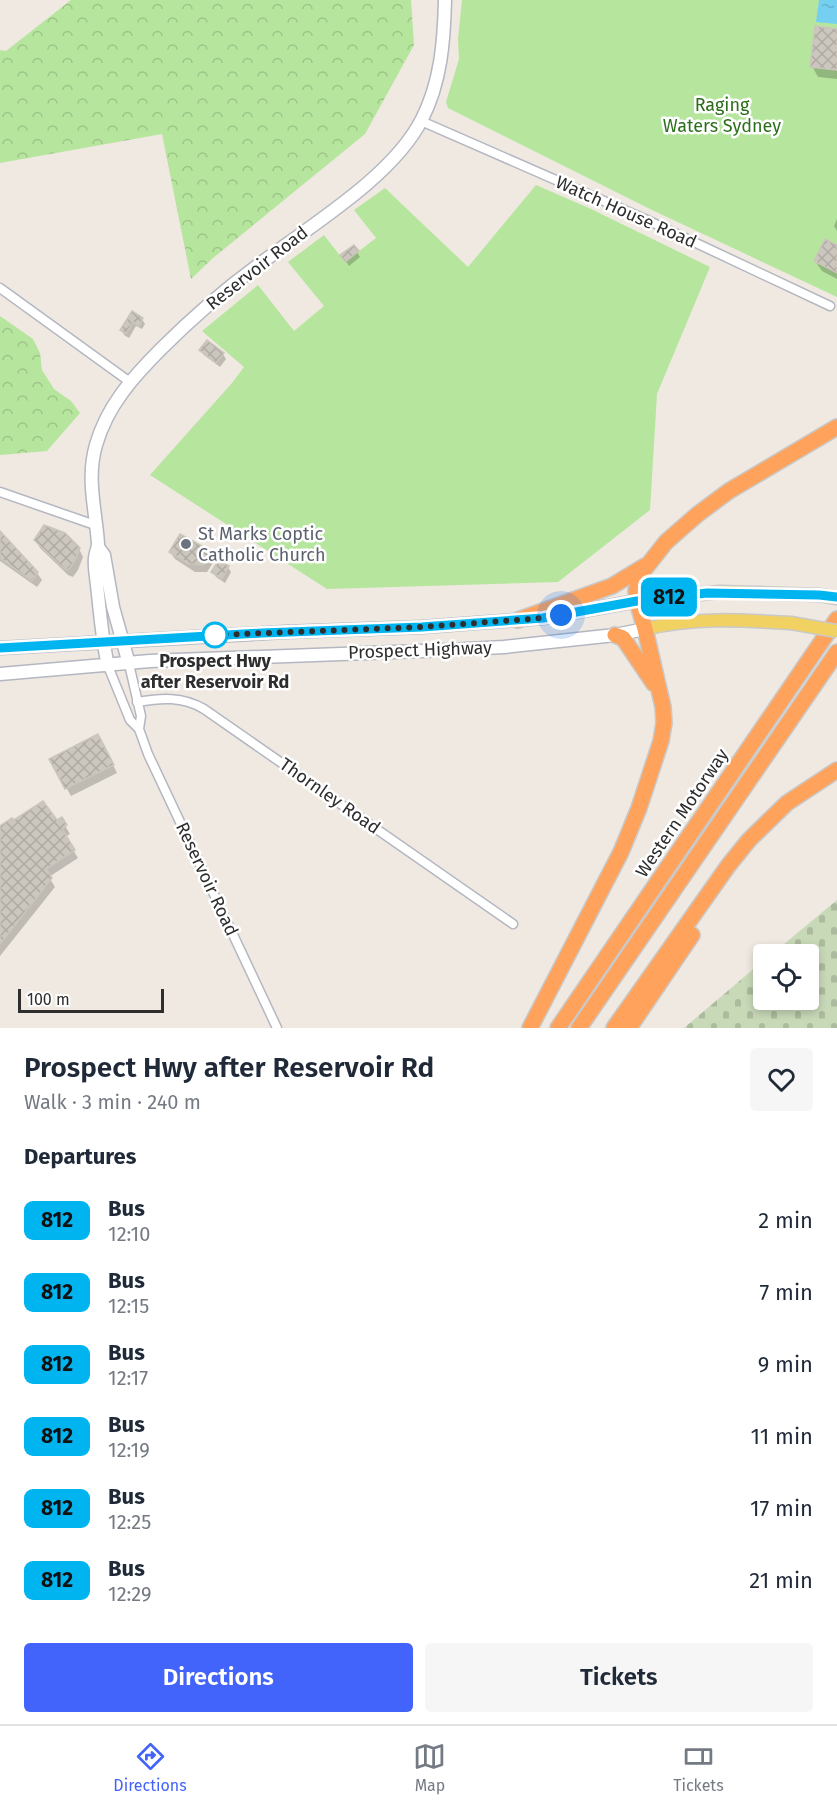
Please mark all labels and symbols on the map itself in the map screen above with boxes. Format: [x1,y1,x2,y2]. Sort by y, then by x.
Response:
park label: Raging Waters Sydney [663,94,781,137]
street label: Watch House Road [552,171,700,253]
street label: Reservoir Road [202,221,312,315]
place label: St Marks Coptic Catholic Church [198,523,325,566]
marker: St Marks Coptic Catholic Church [179,537,193,551]
line badge: 812 [634,578,704,616]
your location [546,600,576,630]
marker: Prospect Hwy after Reservoir Rd [202,622,228,648]
street label: Prospect Highway [348,636,493,664]
place label: Prospect Hwy after Reservoir Rd [141,650,289,693]
street label: Western Motorway [631,744,733,882]
street label: Thornley Road [275,753,385,839]
street label: Reservoir Road [171,819,243,939]
scale bar [18,986,164,1013]

